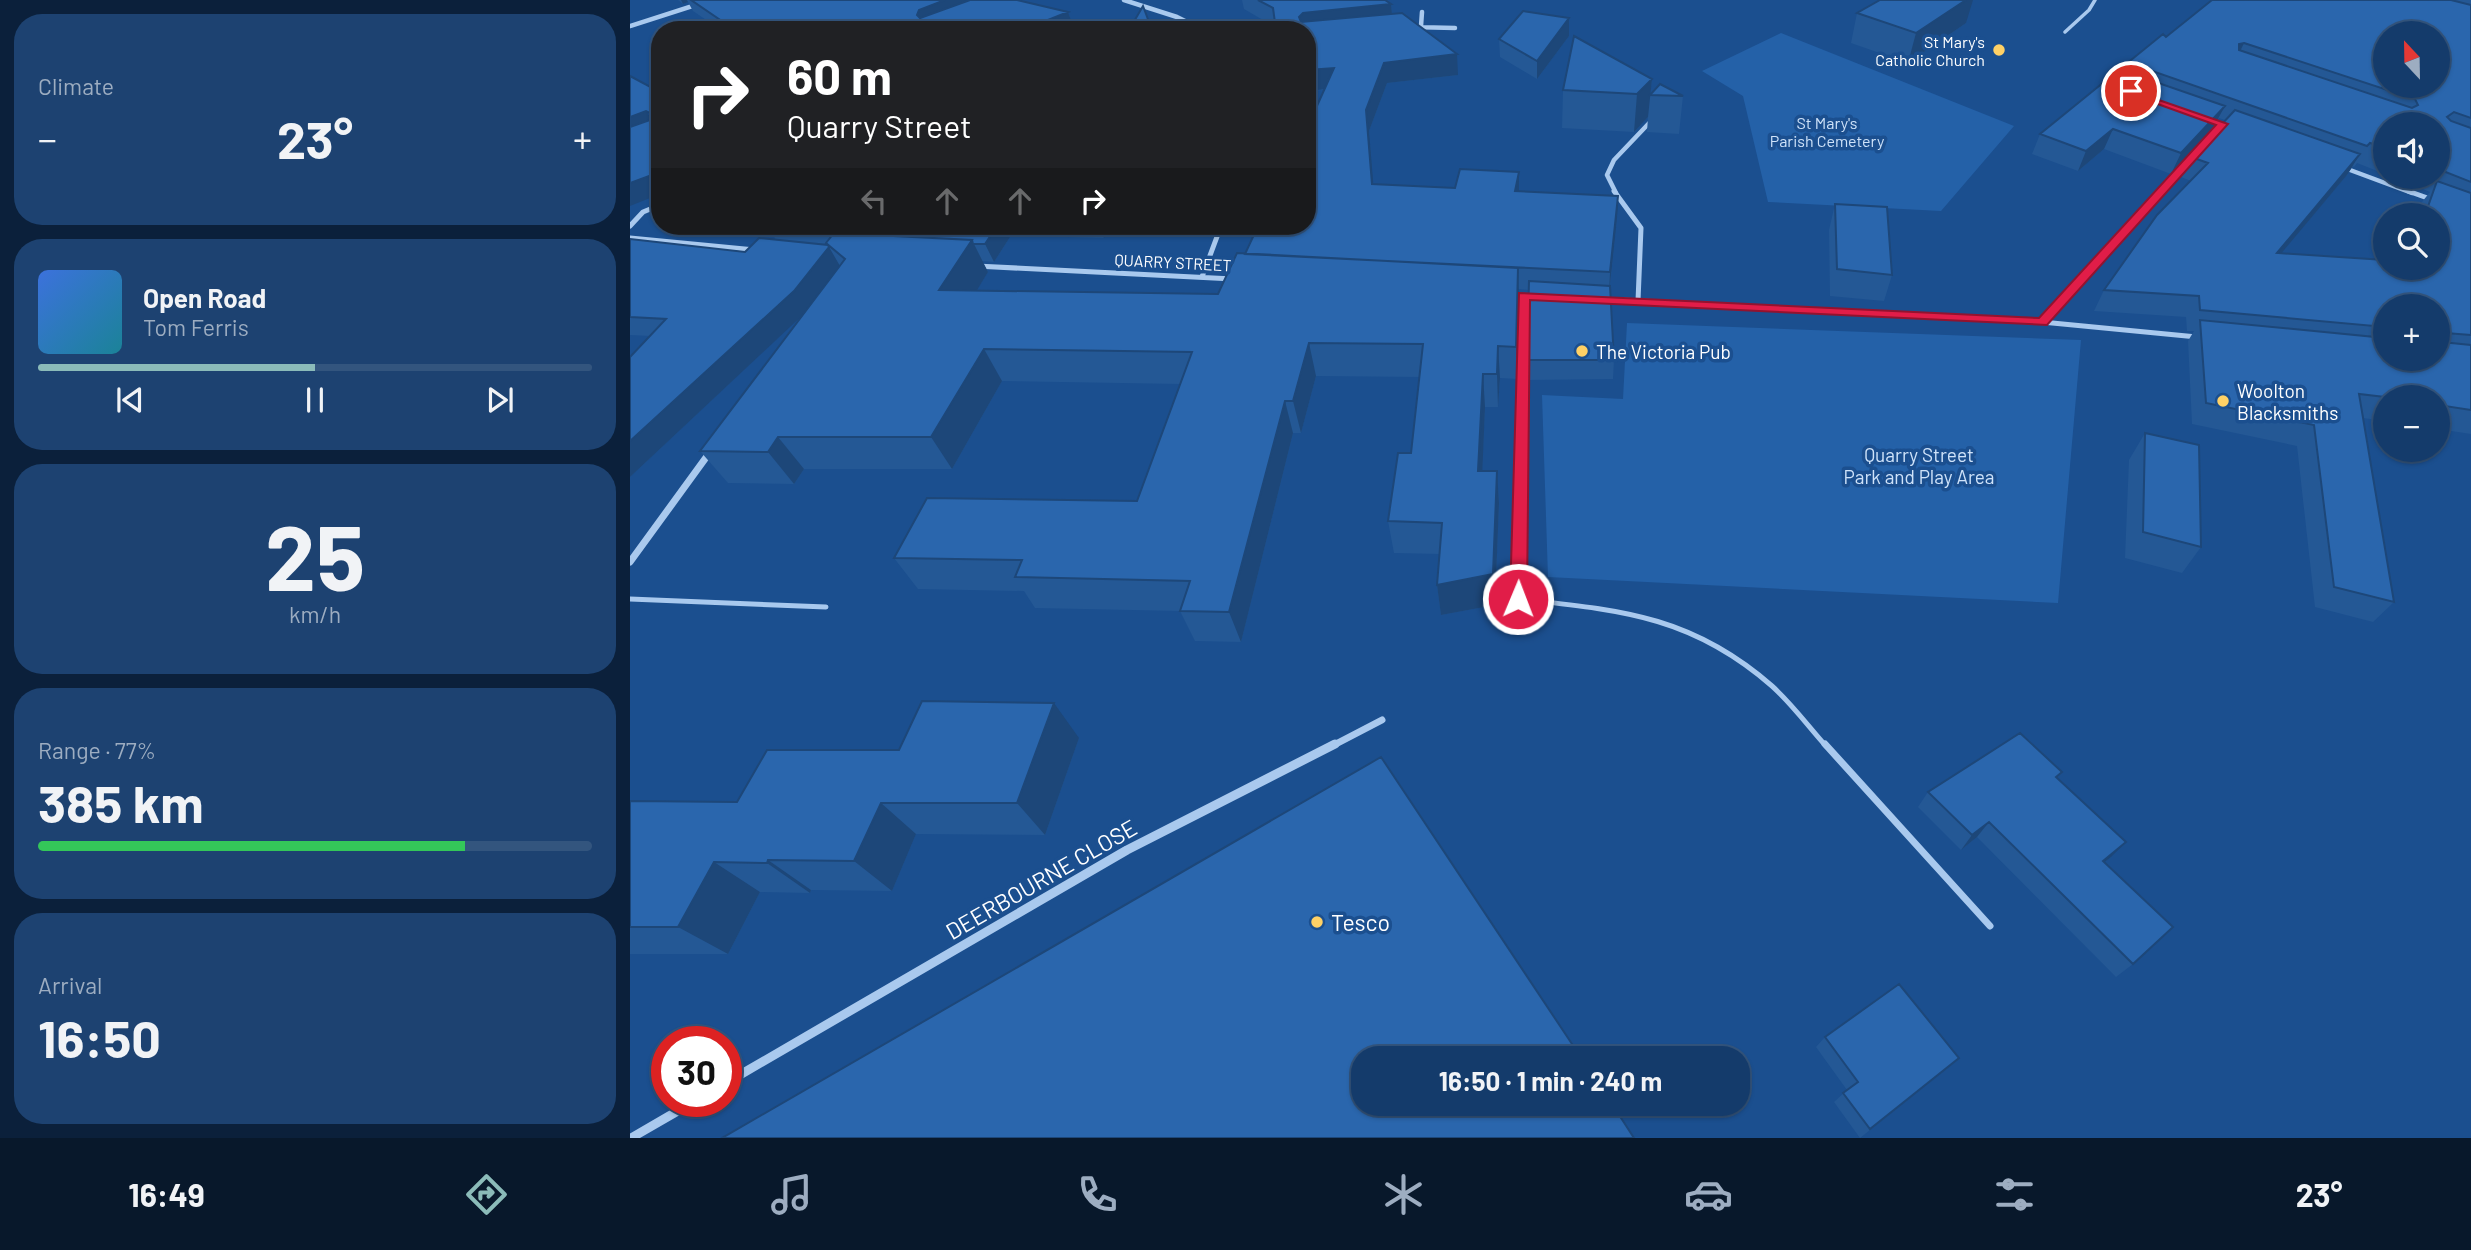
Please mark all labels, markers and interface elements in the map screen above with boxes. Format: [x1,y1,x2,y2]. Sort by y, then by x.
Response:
north arrow [2373,21,2450,98]
map controls [2373,21,2450,462]
place label: St Mary's Catholic Church [1875,32,1985,69]
marker: St Mary's Catholic Church [1991,42,2007,58]
text: 60 m [787,46,892,105]
icon: right [672,49,763,140]
pin [2101,61,2161,121]
text: Climate [38,72,114,100]
icon: arrive [2112,72,2150,110]
text: Quarry Street [787,106,972,144]
text: 23° [277,107,353,169]
button: sound [2373,112,2450,189]
park label: St Mary's Parish Cemetery [1770,113,1885,150]
text: − [38,115,57,161]
text: + [573,115,592,161]
icon: left [855,182,893,220]
icon: ahead [928,182,966,220]
icon: ahead [1001,182,1039,220]
icon: right [1074,182,1112,220]
button: search [2373,203,2450,280]
street label: QUARRY STREET [1114,249,1232,275]
text: Open Road [143,282,266,313]
button: + [2373,294,2450,371]
text: Tom Ferris [143,313,249,341]
place label: The Victoria Pub [1596,340,1731,363]
marker: The Victoria Pub [1574,343,1590,359]
place label: Woolton Blacksmiths [2237,379,2338,424]
icon: previous [111,381,149,419]
icon: pause [296,381,334,419]
icon: next [481,381,519,419]
button: − [2373,385,2450,462]
marker: Woolton Blacksmiths [2215,393,2231,409]
park label: Quarry Street Park and Play Area [1844,443,1995,488]
text: 25 [265,500,365,609]
position arrow [1481,562,1555,636]
text: km/h [289,600,341,628]
text: Range · 77% [38,736,156,764]
text: 385 km [38,771,204,833]
street label: DEERBOURNE CLOSE [940,813,1142,945]
place label: Tesco [1331,908,1390,936]
marker: Tesco [1309,914,1325,930]
text: Arrival [38,971,102,999]
text: 16:50 [38,1006,161,1068]
speed limit sign: 30 [651,1026,742,1117]
text: 16:50 · 1 min · 240 m [1439,1065,1662,1096]
icon: directions [462,1170,511,1219]
icon: music [767,1170,816,1219]
icon: phone [1073,1170,1122,1219]
icon: climate [1379,1170,1428,1219]
icon: car [1684,1170,1733,1219]
icon: filters [1990,1170,2039,1219]
text: 16:49 [128,1175,205,1213]
text: 23° [2296,1175,2343,1213]

